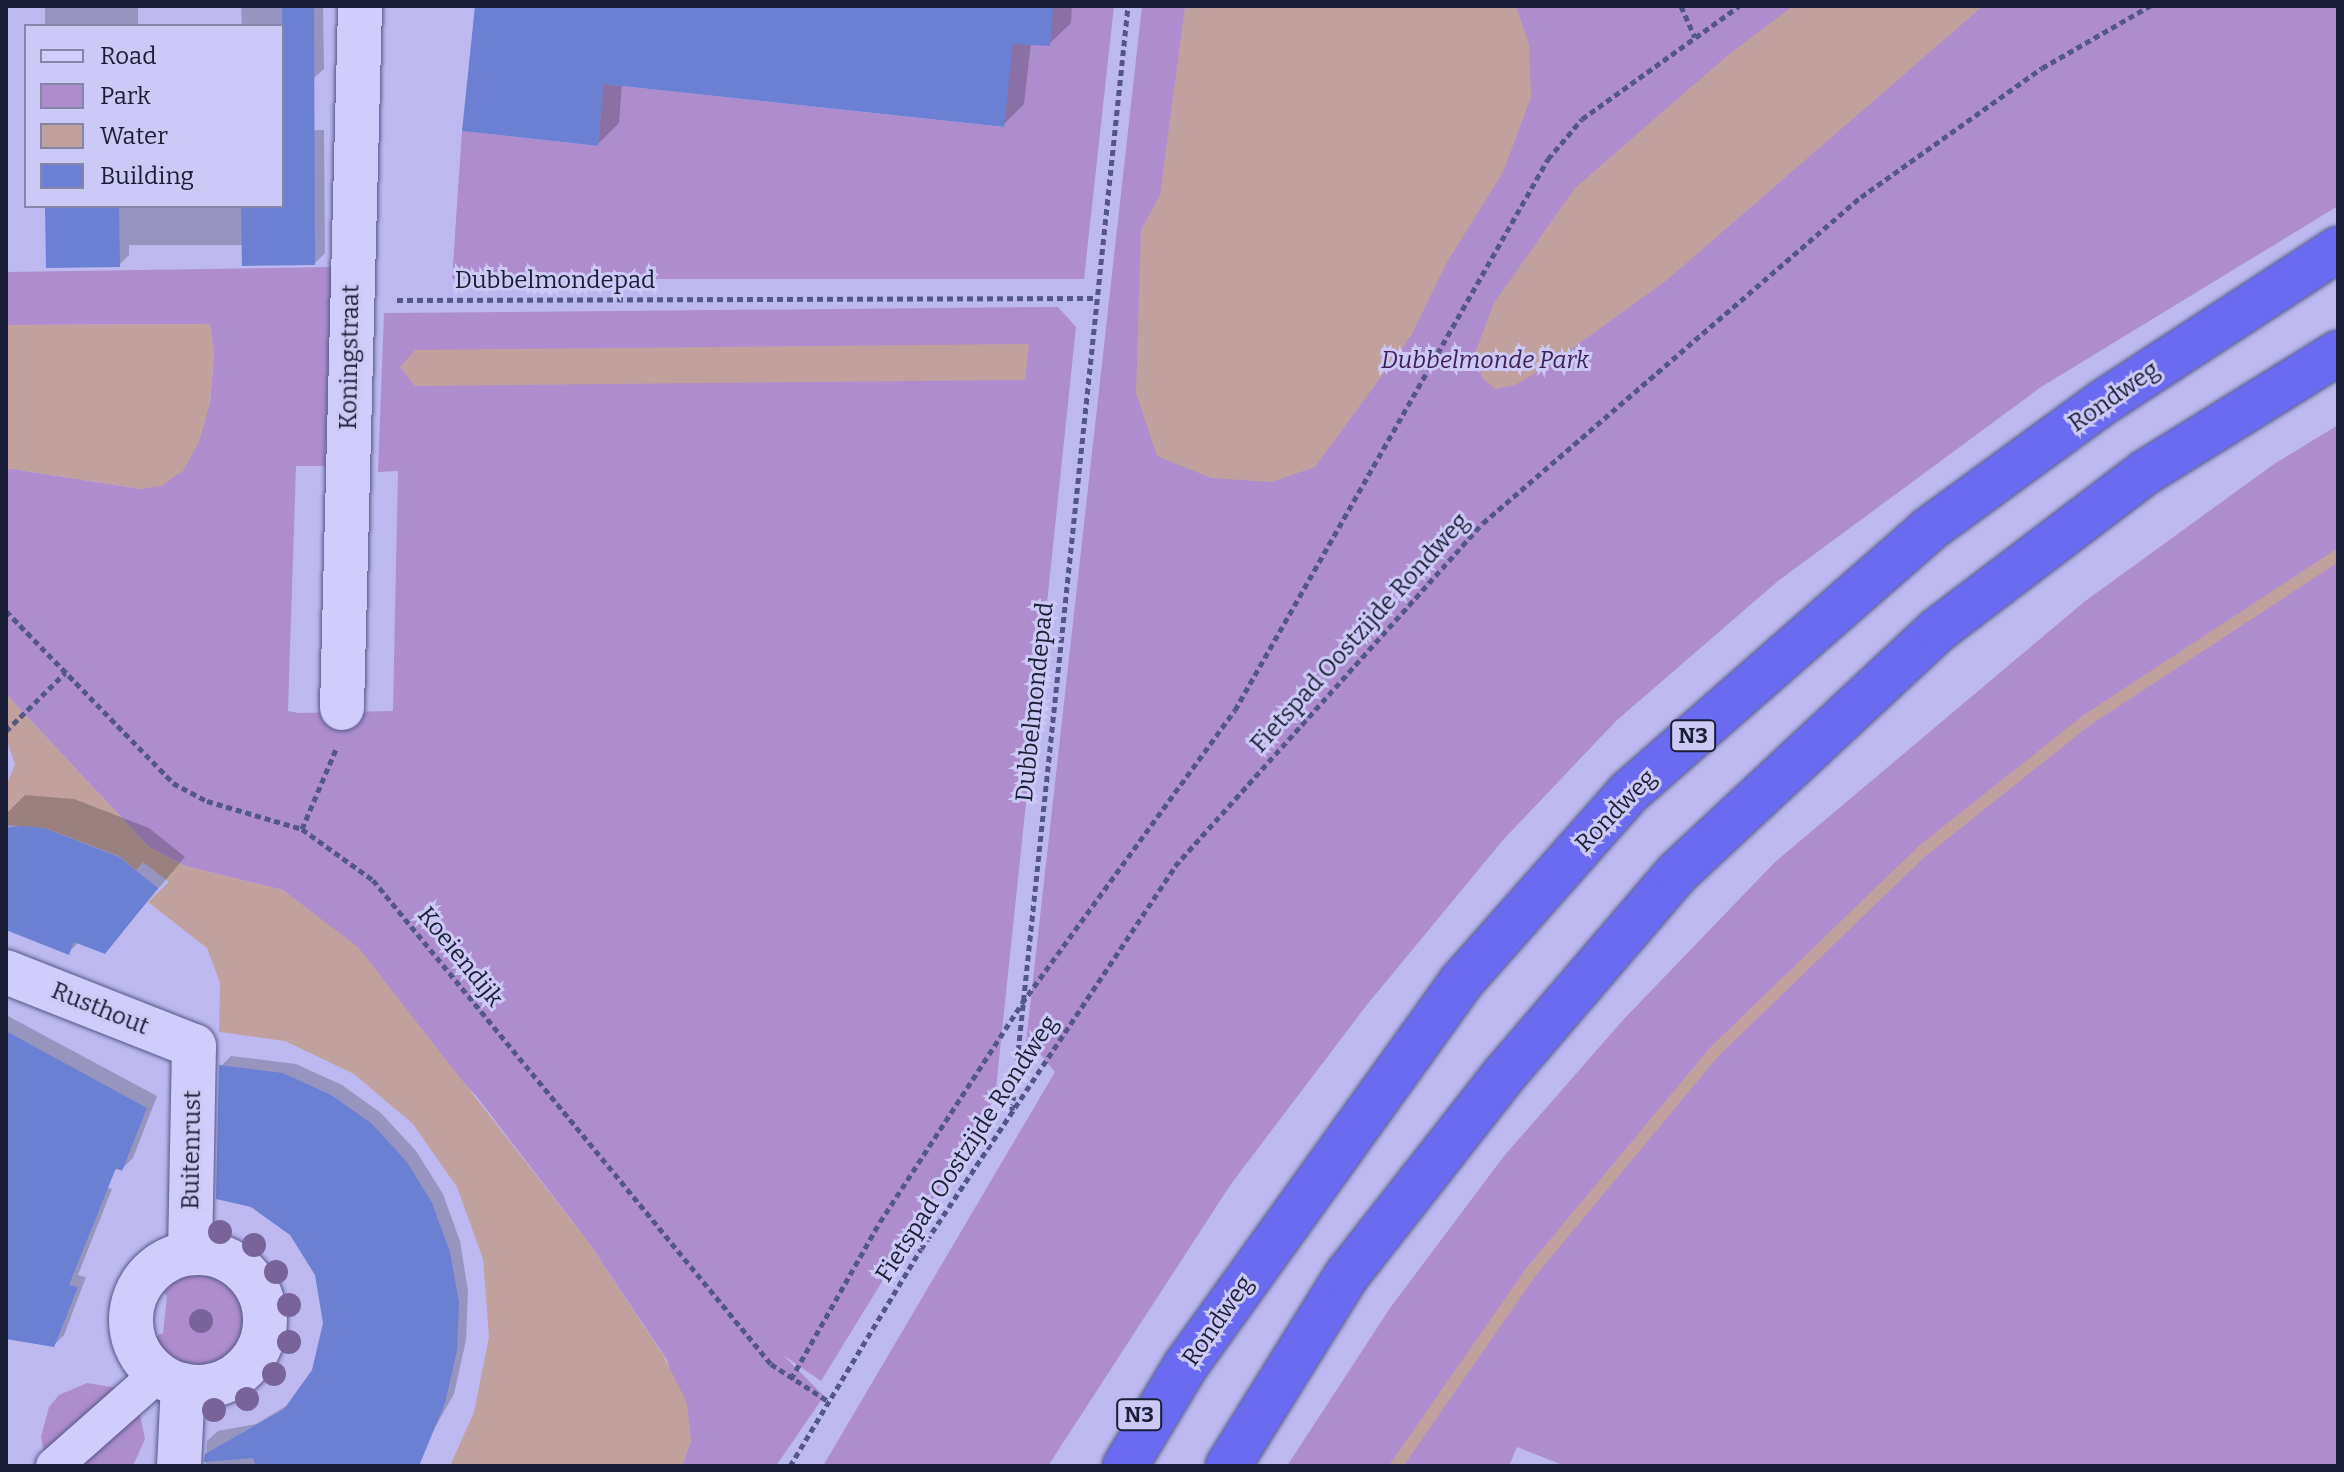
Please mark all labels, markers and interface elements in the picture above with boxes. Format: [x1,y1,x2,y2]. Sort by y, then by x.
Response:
legend [24,24,284,208]
text: Road [100,42,156,70]
text: Park [100,82,151,110]
text: Water [100,122,168,150]
text: Building [100,162,194,190]
street label: Dubbelmondepad [455,267,655,295]
street label: Koningstraat [334,284,366,430]
park label: Dubbelmonde Park [1381,347,1589,375]
street label: Rondweg [2063,356,2165,438]
street label: Fietspad Oostzijde Rondweg [1245,507,1475,759]
street label: Dubbelmondepad [1010,601,1060,803]
road number: N3 [1669,718,1717,754]
street label: Rondweg [1570,764,1662,858]
street label: Koeiendijk [411,901,509,1013]
street label: Rusthout [47,976,153,1042]
street label: Fietspad Oostzijde Rondweg [870,1010,1064,1288]
street label: Buitenrust [177,1090,207,1210]
street label: Rondweg [1177,1270,1259,1372]
road number: N3 [1115,1397,1163,1433]

